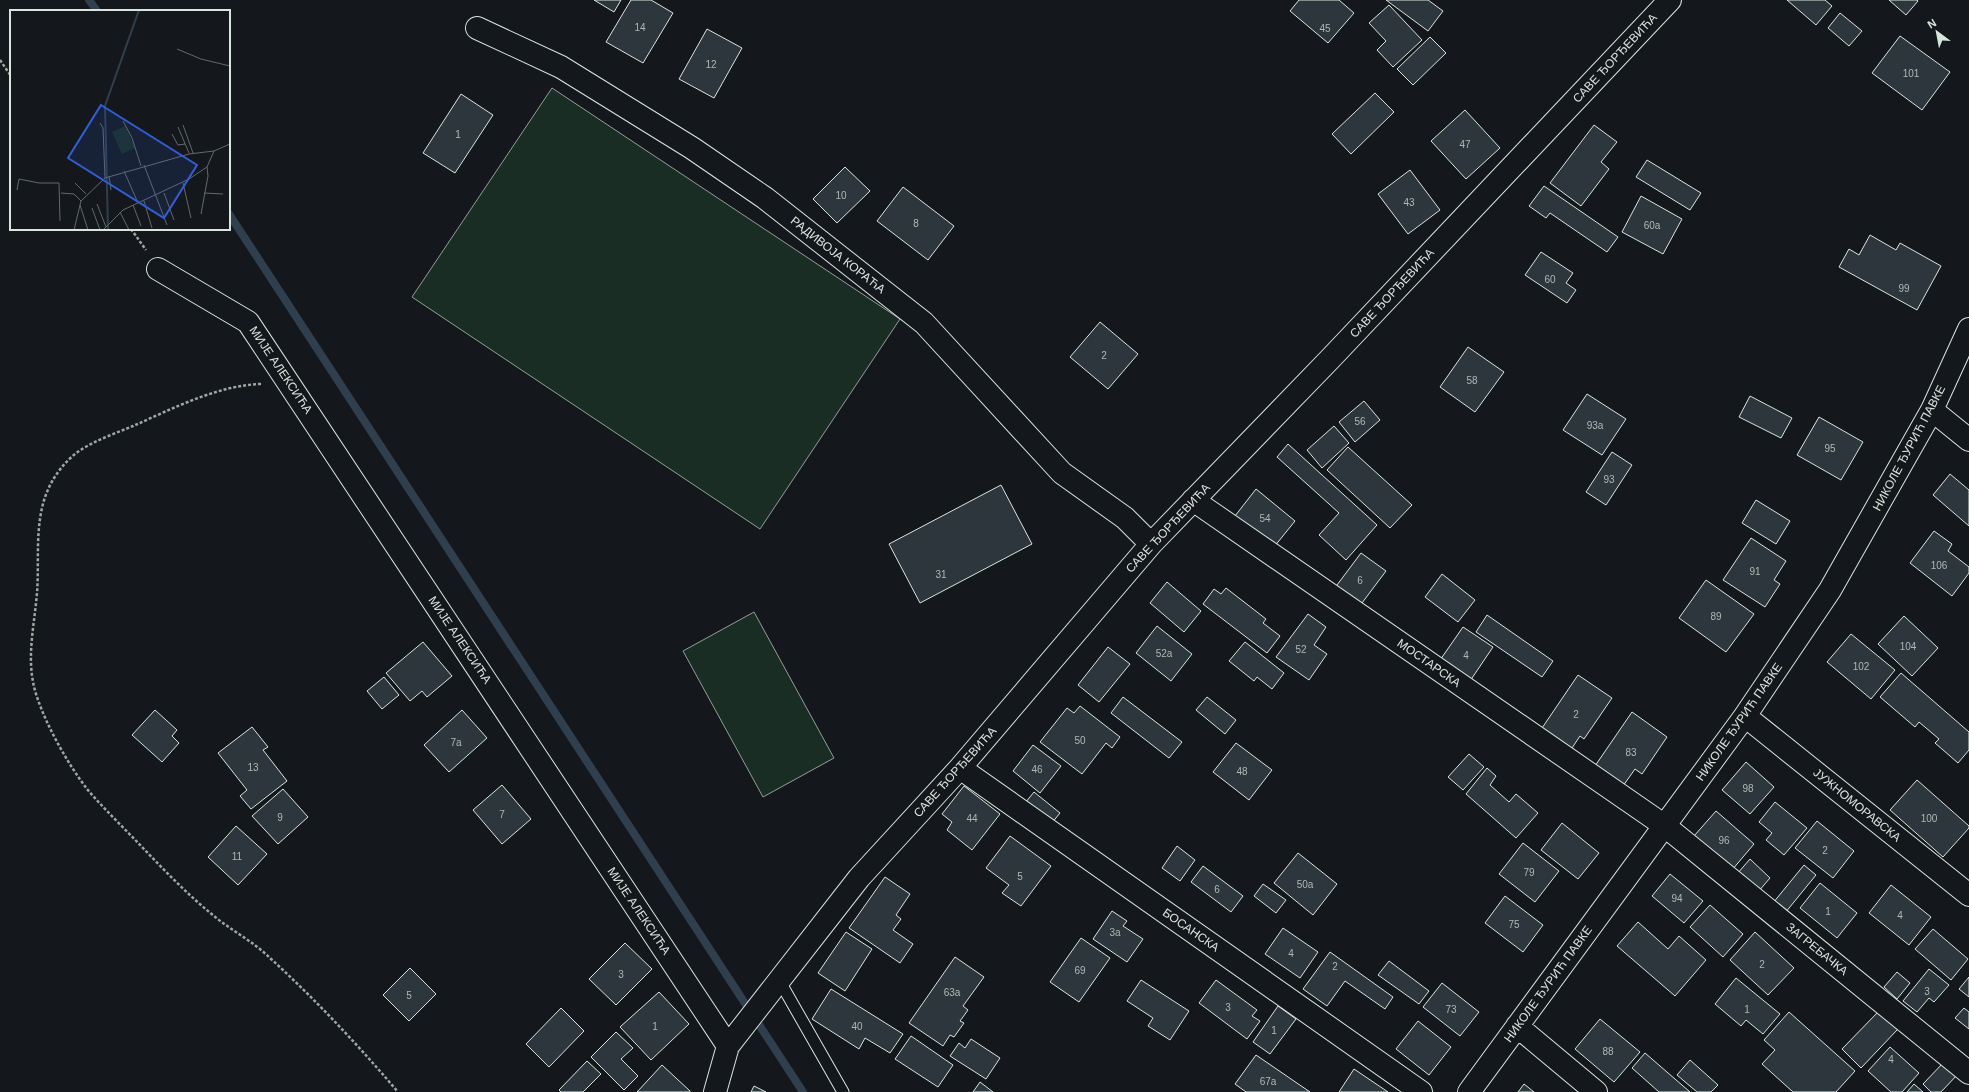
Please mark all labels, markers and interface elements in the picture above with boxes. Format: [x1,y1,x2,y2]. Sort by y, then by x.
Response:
inset map [10,10,230,230]
street label: САВЕ ЂОРЂЕВИЋА [1570,11,1660,105]
north arrow [1917,12,1957,52]
text: N [1925,16,1938,31]
house number: 14 [634,22,646,33]
house number: 45 [1319,23,1331,34]
house number: 12 [705,59,717,70]
house number: 101 [1903,68,1920,79]
house number: 1 [455,129,461,140]
house number: 47 [1459,139,1471,150]
house number: 10 [835,190,847,201]
house number: 43 [1403,197,1415,208]
street label: РАДИВОЈА КОРАЋА [788,214,888,296]
house number: 8 [913,218,919,229]
house number: 60a [1644,220,1661,231]
street label: САВЕ ЂОРЂЕВИЋА [1347,246,1437,340]
house number: 60 [1544,274,1556,285]
house number: 99 [1898,283,1910,294]
street label: МИЈЕ АЛЕКСИЋА [247,324,315,416]
house number: 2 [1101,350,1107,361]
house number: 58 [1466,375,1478,386]
street label: НИКОЛЕ ЂУРИЋ ПАВКЕ [1870,383,1948,513]
house number: 56 [1354,416,1366,427]
house number: 93a [1587,420,1604,431]
house number: 95 [1824,443,1836,454]
house number: 93 [1603,474,1615,485]
street label: САВЕ ЂОРЂЕВИЋА [1123,481,1213,575]
house number: 54 [1259,513,1271,524]
house number: 106 [1931,560,1948,571]
house number: 91 [1749,566,1761,577]
house number: 31 [935,569,947,580]
house number: 6 [1357,575,1363,586]
street label: МИЈЕ АЛЕКСИЋА [426,594,494,686]
house number: 89 [1710,611,1722,622]
street label: МОСТАРСКА [1395,636,1463,690]
house number: 104 [1900,641,1917,652]
house number: 52 [1295,644,1307,655]
house number: 52a [1156,648,1173,659]
house number: 4 [1463,650,1469,661]
street label: НИКОЛЕ ЂУРИЋ ПАВКЕ [1693,660,1785,784]
house number: 102 [1853,661,1870,672]
house number: 2 [1573,709,1579,720]
street label: САВЕ ЂОРЂЕВИЋА [911,724,999,820]
house number: 50 [1074,735,1086,746]
house number: 7a [450,737,462,748]
house number: 83 [1625,747,1637,758]
house number: 13 [247,762,259,773]
house number: 46 [1031,764,1043,775]
street label: ЈУЖНОМОРАВСКА [1810,765,1904,845]
house number: 48 [1236,766,1248,777]
house number: 98 [1742,783,1754,794]
house number: 7 [499,809,505,820]
house number: 9 [277,812,283,823]
house number: 44 [966,813,978,824]
house number: 100 [1921,813,1938,824]
house number: 96 [1718,835,1730,846]
house number: 2 [1822,845,1828,856]
house number: 11 [232,851,243,862]
street label: МИЈЕ АЛЕКСИЋА [605,865,673,957]
house number: 79 [1523,867,1535,878]
house number: 5 [1017,871,1023,882]
house number: 50a [1297,879,1314,890]
house number: 6 [1214,884,1220,895]
house number: 94 [1671,893,1683,904]
street label: БОСАНСКА [1160,905,1222,955]
house number: 1 [1825,906,1831,917]
house number: 4 [1897,910,1903,921]
house number: 75 [1508,919,1520,930]
street label: ЗАГРЕБАЧКА [1783,920,1851,978]
street label: НИКОЛЕ ЂУРИЋ ПАВКЕ [1501,923,1595,1045]
house number: 3a [1109,927,1121,938]
house number: 4 [1288,948,1294,959]
house number: 2 [1759,959,1765,970]
house number: 2 [1332,961,1338,972]
house number: 69 [1074,965,1086,976]
house number: 3 [618,969,624,980]
house number: 3 [1924,986,1930,997]
house number: 63a [944,987,961,998]
house number: 5 [406,990,412,1001]
house number: 3 [1225,1002,1231,1013]
house number: 73 [1445,1004,1457,1015]
house number: 1 [1744,1004,1750,1015]
house number: 1 [652,1021,658,1032]
house number: 40 [851,1021,863,1032]
house number: 1 [1271,1025,1277,1036]
house number: 88 [1602,1046,1614,1057]
house number: 4 [1888,1054,1894,1065]
house number: 67a [1260,1076,1277,1087]

